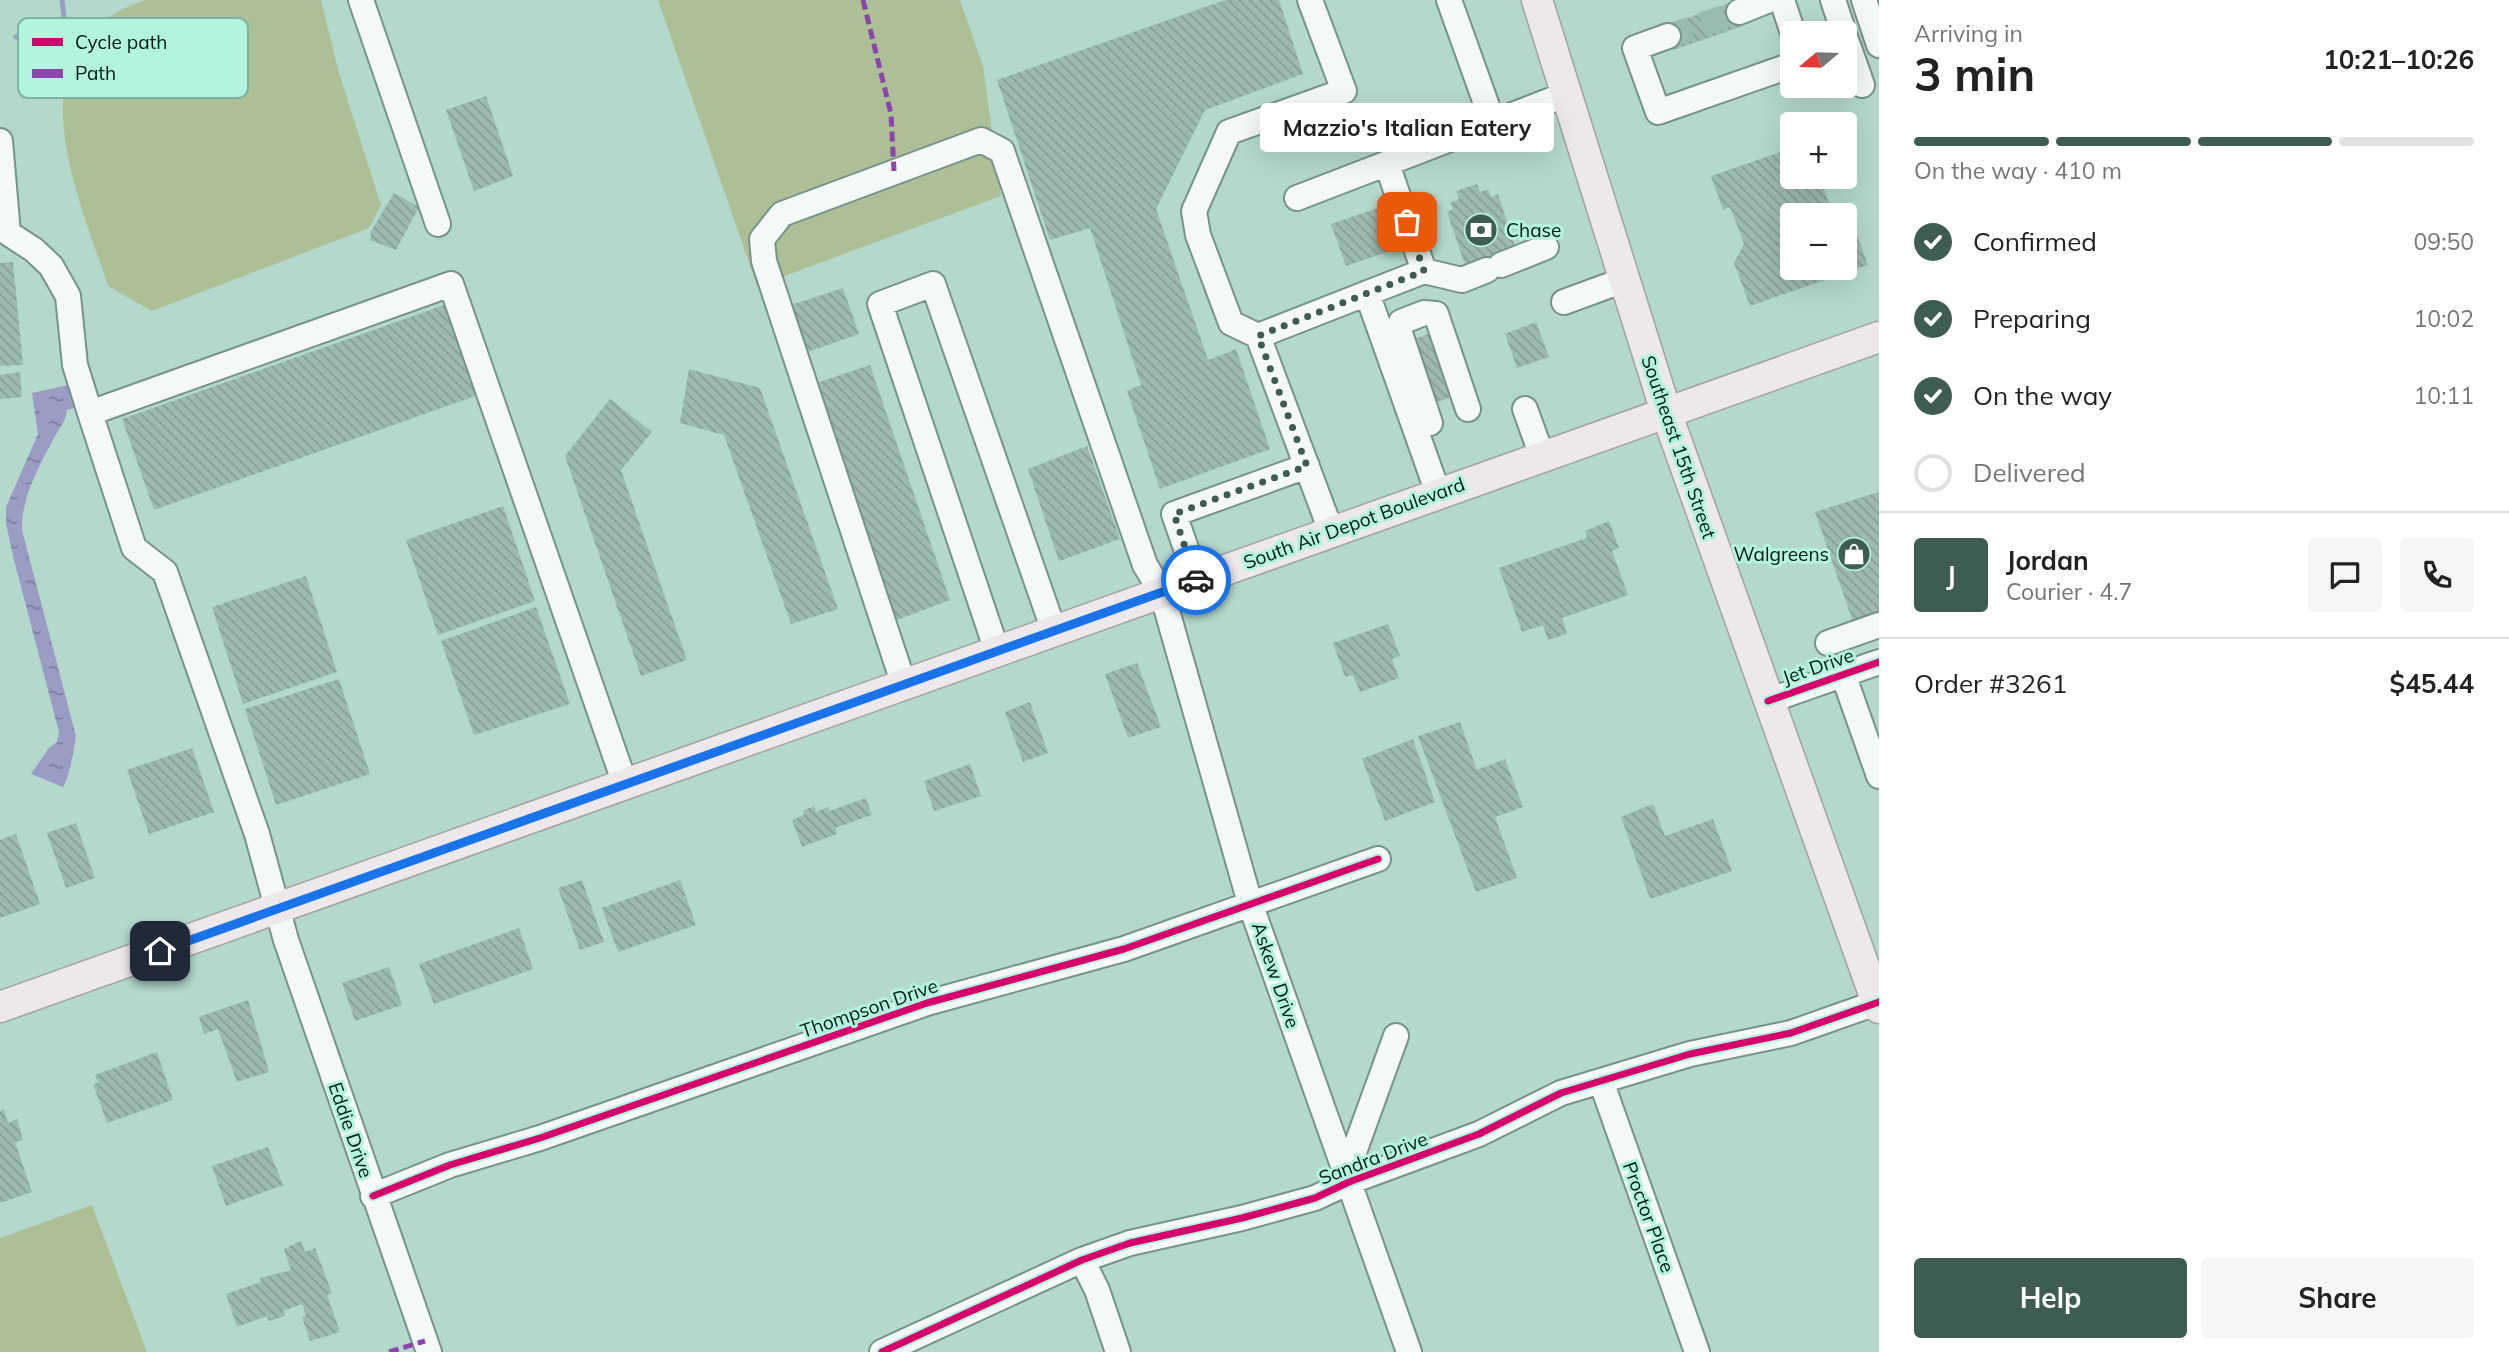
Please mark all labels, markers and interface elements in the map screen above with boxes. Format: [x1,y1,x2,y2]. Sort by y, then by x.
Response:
legend [18,18,248,98]
text: Arriving in [1914,19,2023,48]
north arrow [1780,21,1857,98]
map controls [1780,21,1857,280]
text: Cycle path [75,30,167,54]
text: 10:21–10:26 [2323,43,2474,76]
text: 3 min [1914,45,2035,103]
text: Path [75,61,116,85]
callout: Mazzio's Italian Eatery [1260,103,1554,152]
button: + [1780,112,1857,189]
text: Mazzio's Italian Eatery [1283,113,1531,142]
text: On the way · 410 m [1914,156,2122,185]
pin [1377,192,1437,252]
icon: bag [1388,203,1426,241]
button: − [1780,203,1857,280]
bank icon: Chase [1462,211,1500,249]
place label: Chase [1506,218,1561,242]
icon: check [1914,223,1952,261]
text: Confirmed [1973,225,2097,258]
text: 09:50 [2414,227,2474,256]
icon: check [1914,300,1952,338]
text: Preparing [1973,302,2091,335]
text: 10:02 [2414,304,2474,333]
street label: Southeast 15th Street [1636,352,1722,542]
icon: check [1914,377,1952,415]
text: On the way [1973,379,2112,412]
text: 10:11 [2414,381,2474,410]
text: Delivered [1973,456,2086,489]
street label: South Air Depot Boulevard [1240,472,1468,574]
shop icon: Walgreens [1835,535,1873,573]
button: chat [2308,538,2382,612]
button: phone [2400,538,2474,612]
place label: Walgreens [1734,542,1829,566]
text: Jordan [2006,544,2089,577]
courier [1161,545,1231,615]
text: J [1946,559,1956,592]
icon: car [1177,561,1215,599]
text: Courier · 4.7 [2006,577,2132,606]
street label: Jet Drive [1779,643,1857,689]
text: Order #3261 [1914,667,2067,700]
text: $45.44 [2390,667,2474,700]
street label: Askew Drive [1247,919,1305,1031]
pin [130,921,190,981]
icon: home [141,932,179,970]
street label: Thompson Drive [797,973,941,1043]
street label: Eddie Drive [323,1079,379,1181]
street label: Sandra Drive [1315,1126,1431,1190]
street label: Proctor Place [1618,1158,1680,1276]
button: Help [1914,1258,2187,1338]
button: Share [2201,1258,2474,1338]

